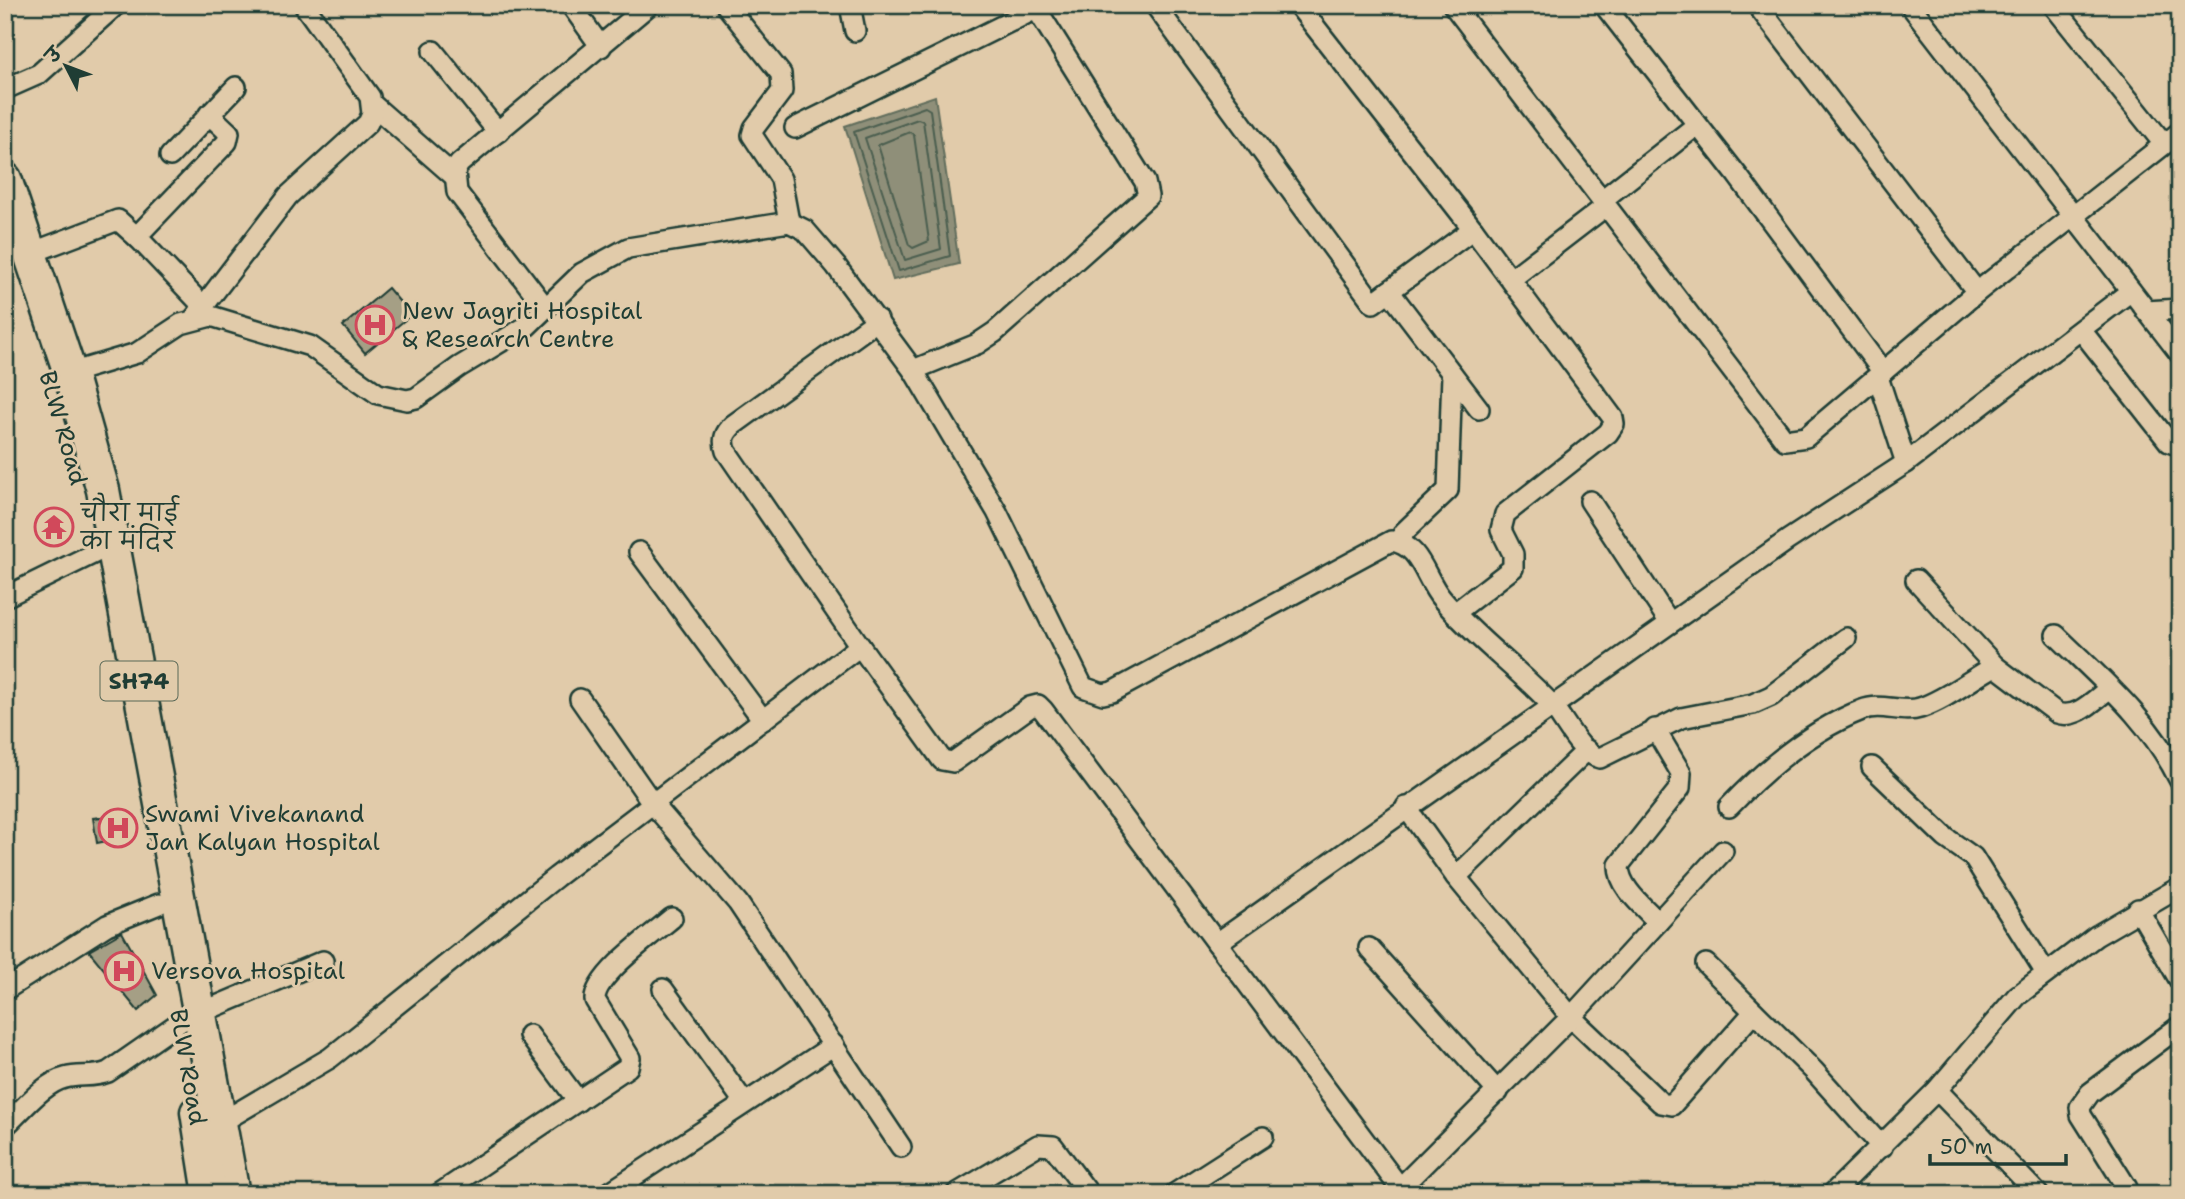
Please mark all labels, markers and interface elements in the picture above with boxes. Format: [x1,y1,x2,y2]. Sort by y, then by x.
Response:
north arrow [32,32,102,102]
text: उ [39,40,69,70]
place label: New Jagriti Hospital & Research Centre [402,295,643,355]
hospital icon: New Jagriti Hospital & Research Centre [354,304,396,346]
street label: BLW Road [31,367,95,489]
place label: चौरा माई का मंदिर [79,492,181,557]
temple icon: चौरा माई का मंदिर [33,506,75,548]
road number: SH74 [100,662,178,701]
place label: Swami Vivekanand Jan Kalyan Hospital [145,798,380,858]
hospital icon: Swami Vivekanand Jan Kalyan Hospital [97,807,139,849]
hospital icon: Versova Hospital [103,950,145,992]
place label: Versova Hospital [151,955,346,987]
street label: BLW Road [162,1006,214,1128]
scale bar [1930,1122,2066,1166]
text: 50 m [1940,1133,1993,1161]

